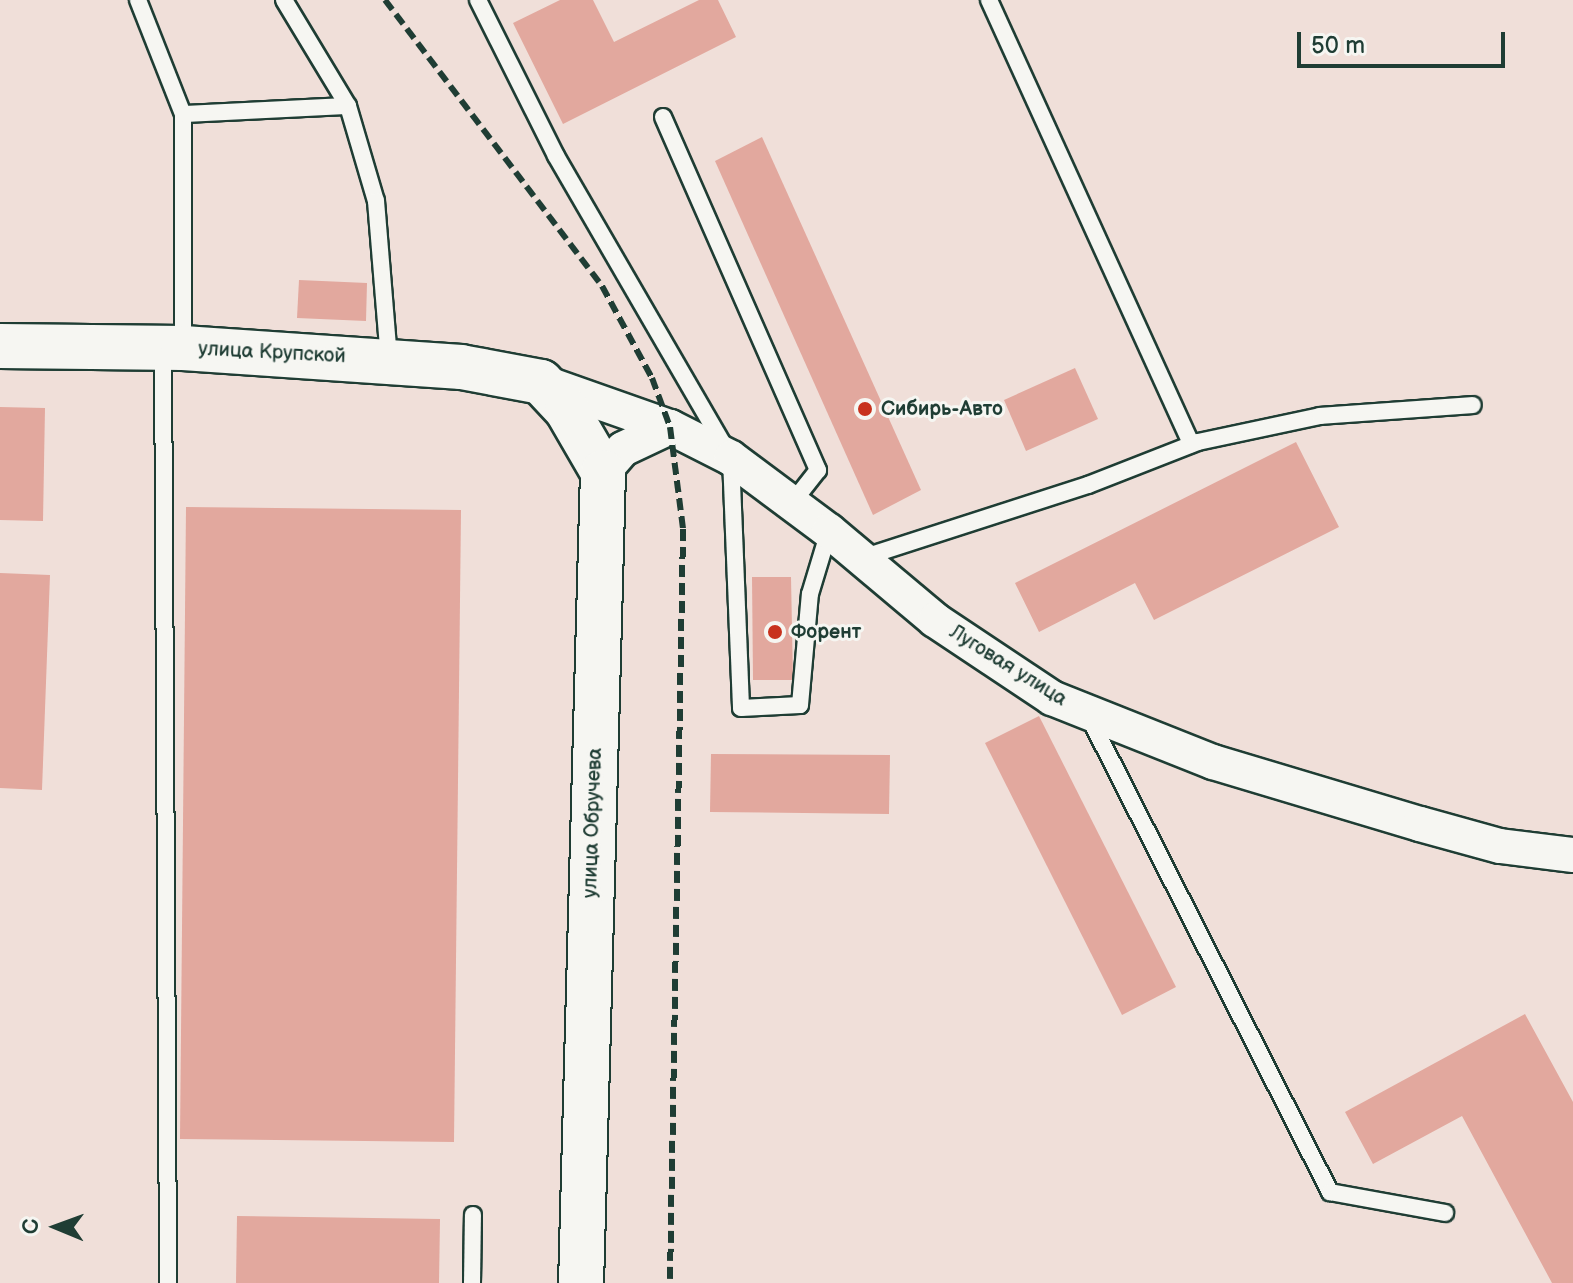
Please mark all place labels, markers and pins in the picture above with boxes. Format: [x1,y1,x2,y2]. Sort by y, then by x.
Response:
place label: Сибирь-Авто [881,397,1003,421]
marker: Сибирь-Авто [856,400,874,418]
place label: Форент [791,620,861,644]
marker: Форент [766,623,784,641]

